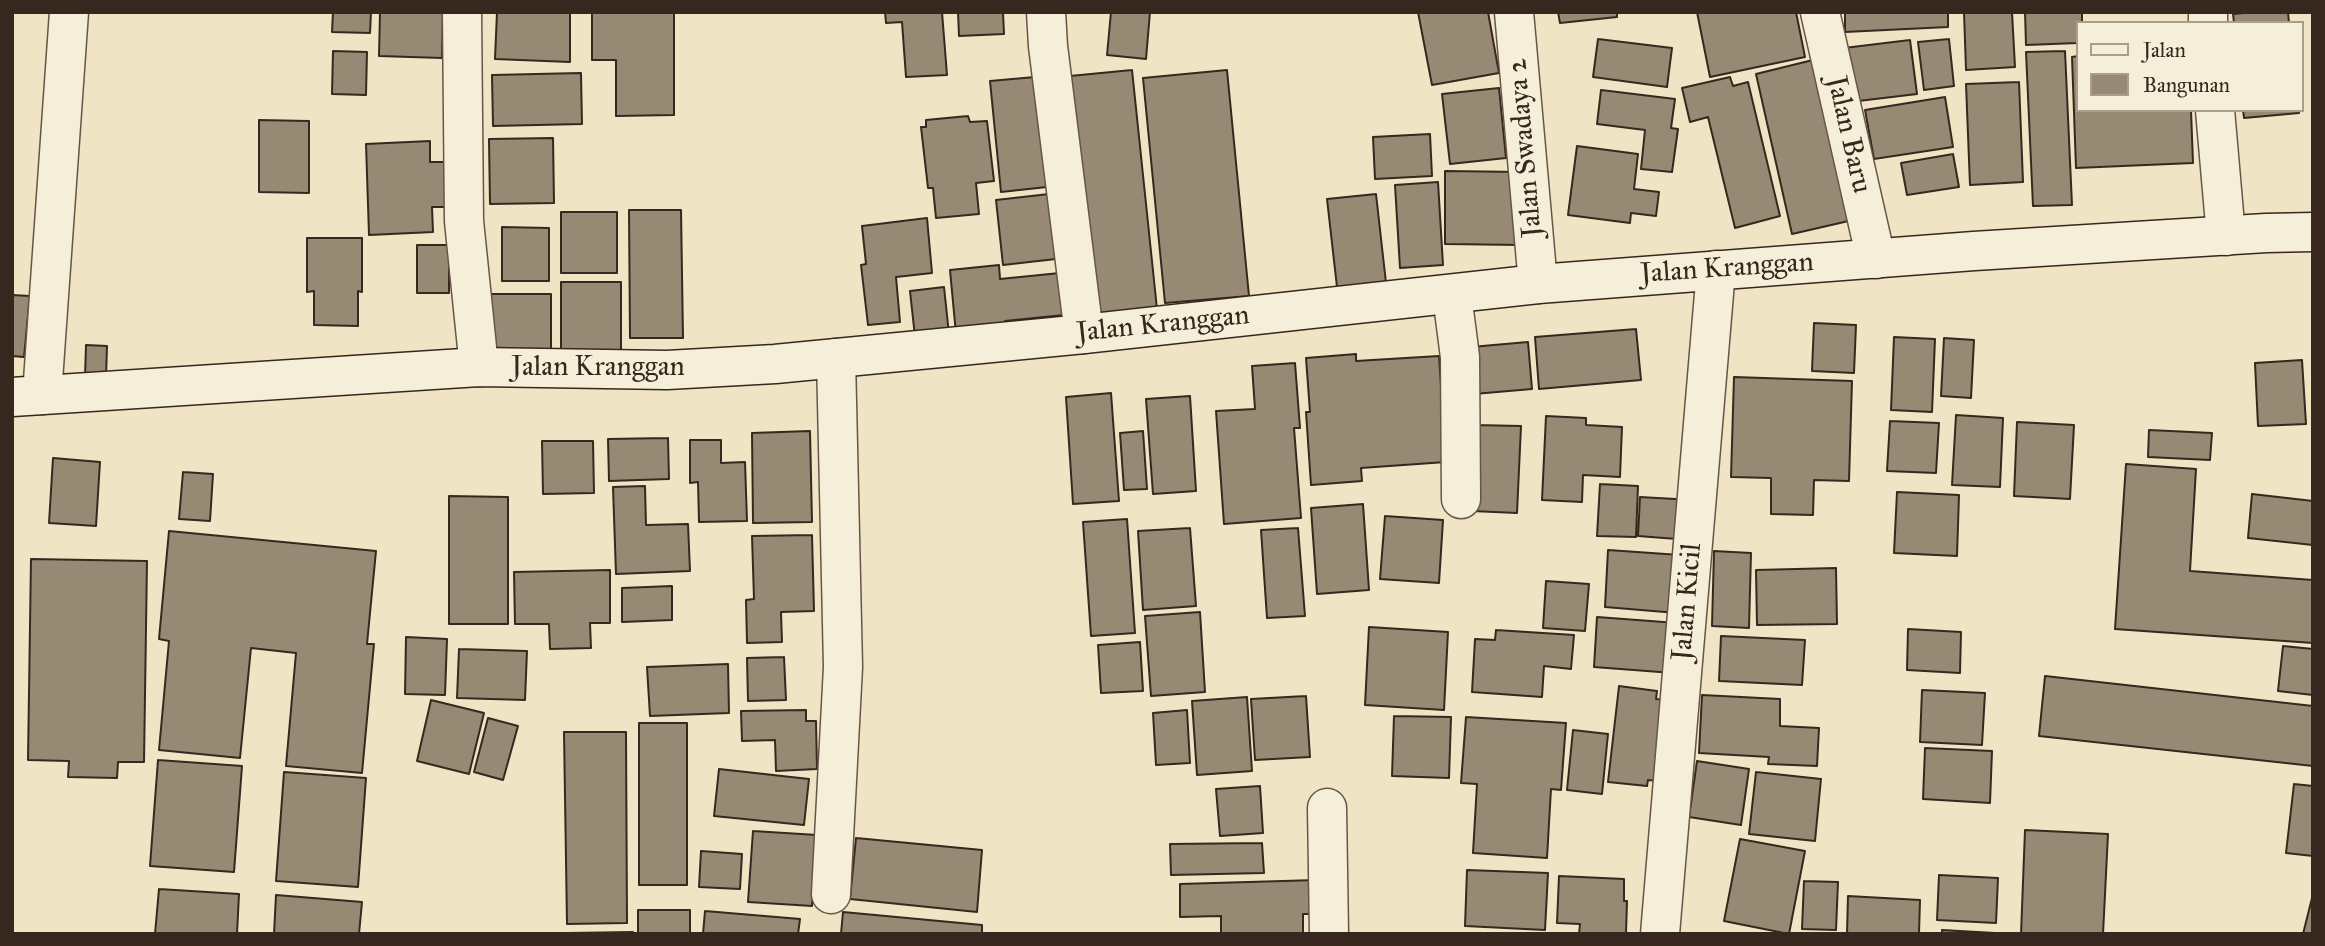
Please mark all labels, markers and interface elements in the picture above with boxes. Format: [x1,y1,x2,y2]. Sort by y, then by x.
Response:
legend [2076,21,2304,112]
text: Jalan [2143,37,2186,63]
street label: Jalan Swadaya 2 [1501,57,1551,239]
text: Bangunan [2143,72,2230,98]
street label: Jalan Baru [1818,73,1878,197]
street label: Jalan Kranggan [1639,246,1815,292]
street label: Jalan Kranggan [1075,299,1251,351]
street label: Jalan Kranggan [511,351,685,385]
street label: Jalan Kicil [1666,542,1710,662]

